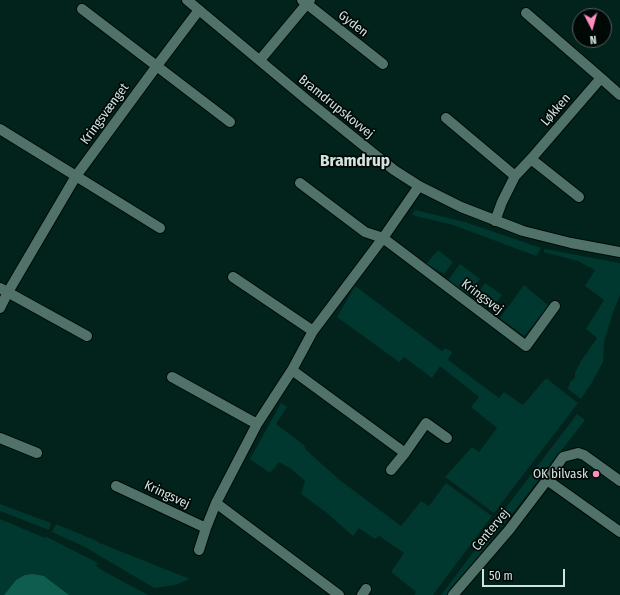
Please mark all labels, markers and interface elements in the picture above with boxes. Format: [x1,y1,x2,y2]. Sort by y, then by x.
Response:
street label: Gyden [335,8,371,40]
north arrow [572,8,612,48]
text: N [589,33,597,46]
street label: Bramdrupskovvej [295,72,377,142]
street label: Kringsvænget [78,80,132,148]
street label: Løkken [538,91,574,129]
district label: Bramdrup [320,151,390,171]
street label: Kringsvej [458,276,506,318]
place label: OK bilvask [533,466,588,482]
marker: OK bilvask [591,469,601,479]
street label: Kringsvej [142,478,192,512]
street label: Centervej [469,506,513,554]
scale bar [484,561,567,587]
text: 50 m [489,569,513,583]

